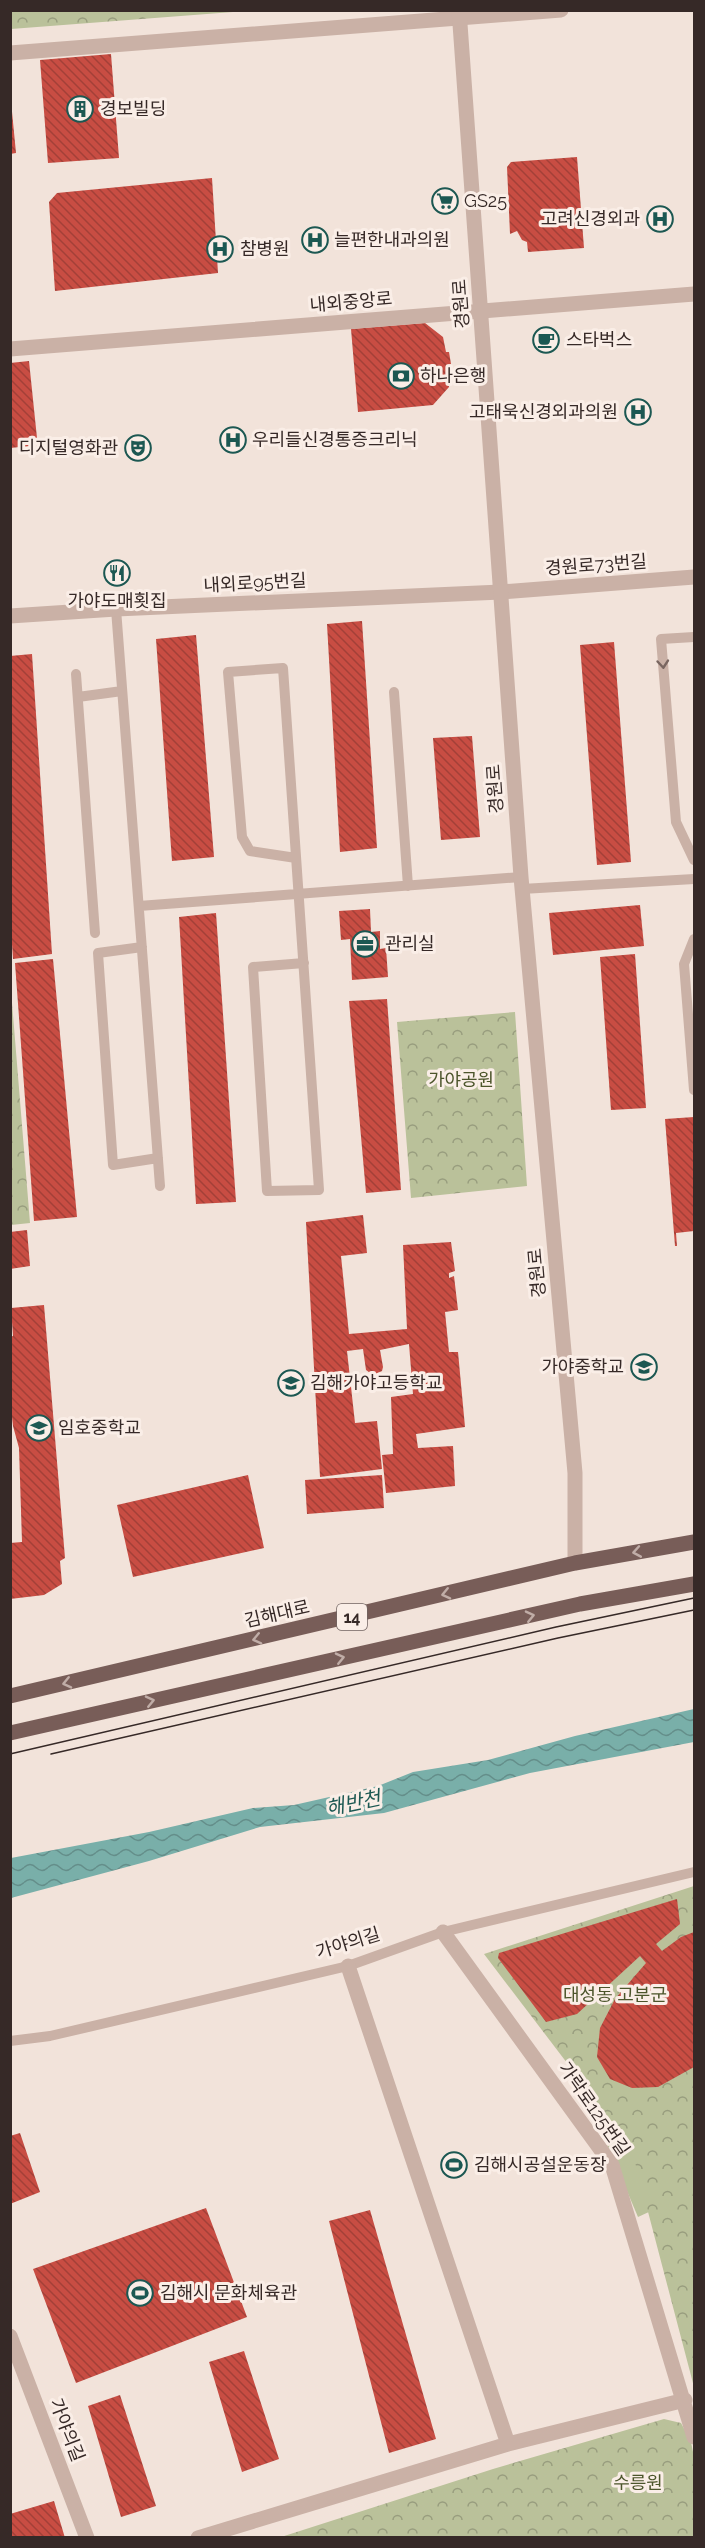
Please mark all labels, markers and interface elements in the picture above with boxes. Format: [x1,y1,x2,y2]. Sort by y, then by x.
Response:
building icon: 경보빌딩 [65,94,95,124]
place label: 경보빌딩 [100,98,166,119]
supermarket icon: GS25 [430,186,460,216]
place label: GS25 [464,190,507,211]
hospital icon: 고려신경외과 [645,204,675,234]
place label: 고려신경외과 [541,208,640,229]
hospital icon: 늘편한내과의원 [300,225,330,255]
place label: 늘편한내과의원 [334,229,450,250]
hospital icon: 참병원 [205,234,235,264]
place label: 참병원 [240,238,290,259]
street label: 경원로 [448,279,473,330]
street label: 내외중앙로 [309,287,393,316]
cafe icon: 스타벅스 [531,325,561,355]
place label: 스타벅스 [566,329,632,350]
bank icon: 하나은행 [386,361,416,391]
place label: 하나은행 [420,365,486,386]
hospital icon: 고태욱신경외과의원 [623,397,653,427]
place label: 고태욱신경외과의원 [469,401,618,422]
hospital icon: 우리들신경통증크리닉 [218,425,248,455]
place label: 우리들신경통증크리닉 [252,429,418,450]
theatre icon: 디지털영화관 [123,433,153,463]
place label: 디지털영화관 [19,437,118,458]
street label: 경원로73번길 [544,550,648,579]
restaurant icon: 가야도매횟집 [102,558,132,588]
street label: 내외로95번길 [203,569,307,596]
place label: 가야도매횟집 [67,590,167,611]
one-way arrow [656,660,669,669]
street label: 경원로 [482,764,507,815]
office icon: 관리실 [350,929,380,959]
place label: 관리실 [385,933,435,954]
park label: 가야공원 [428,1069,494,1090]
street label: 경원로 [524,1247,549,1299]
school or university icon: 가야중학교 [629,1352,659,1382]
place label: 가야중학교 [541,1356,624,1377]
school or university icon: 김해가야고등학교 [276,1368,306,1398]
place label: 김해가야고등학교 [310,1372,442,1393]
school or university icon: 임호중학교 [24,1413,54,1443]
place label: 임호중학교 [58,1417,141,1438]
one-way arrow [632,1546,642,1558]
one-way arrow [442,1587,452,1600]
street label: 김해대로 [242,1596,312,1631]
road number: 14 [337,1604,367,1630]
one-way arrow [525,1610,535,1623]
one-way arrow [252,1632,262,1645]
one-way arrow [335,1653,345,1666]
one-way arrow [62,1676,72,1689]
one-way arrow [144,1696,154,1709]
water label: 해반천 [324,1785,385,1820]
street label: 가야의길 [313,1923,383,1962]
park label: 대성동 고분군 [563,1984,667,2005]
street label: 가락로125번길 [554,2058,634,2160]
sports icon: 김해시공설운동장 [439,2150,469,2180]
place label: 김해시공설운동장 [474,2154,606,2175]
sports icon: 김해시 문화체육관 [125,2278,155,2308]
place label: 김해시 문화체육관 [160,2282,298,2303]
street label: 가야의길 [46,2395,89,2465]
park label: 수릉원 [613,2472,663,2493]

